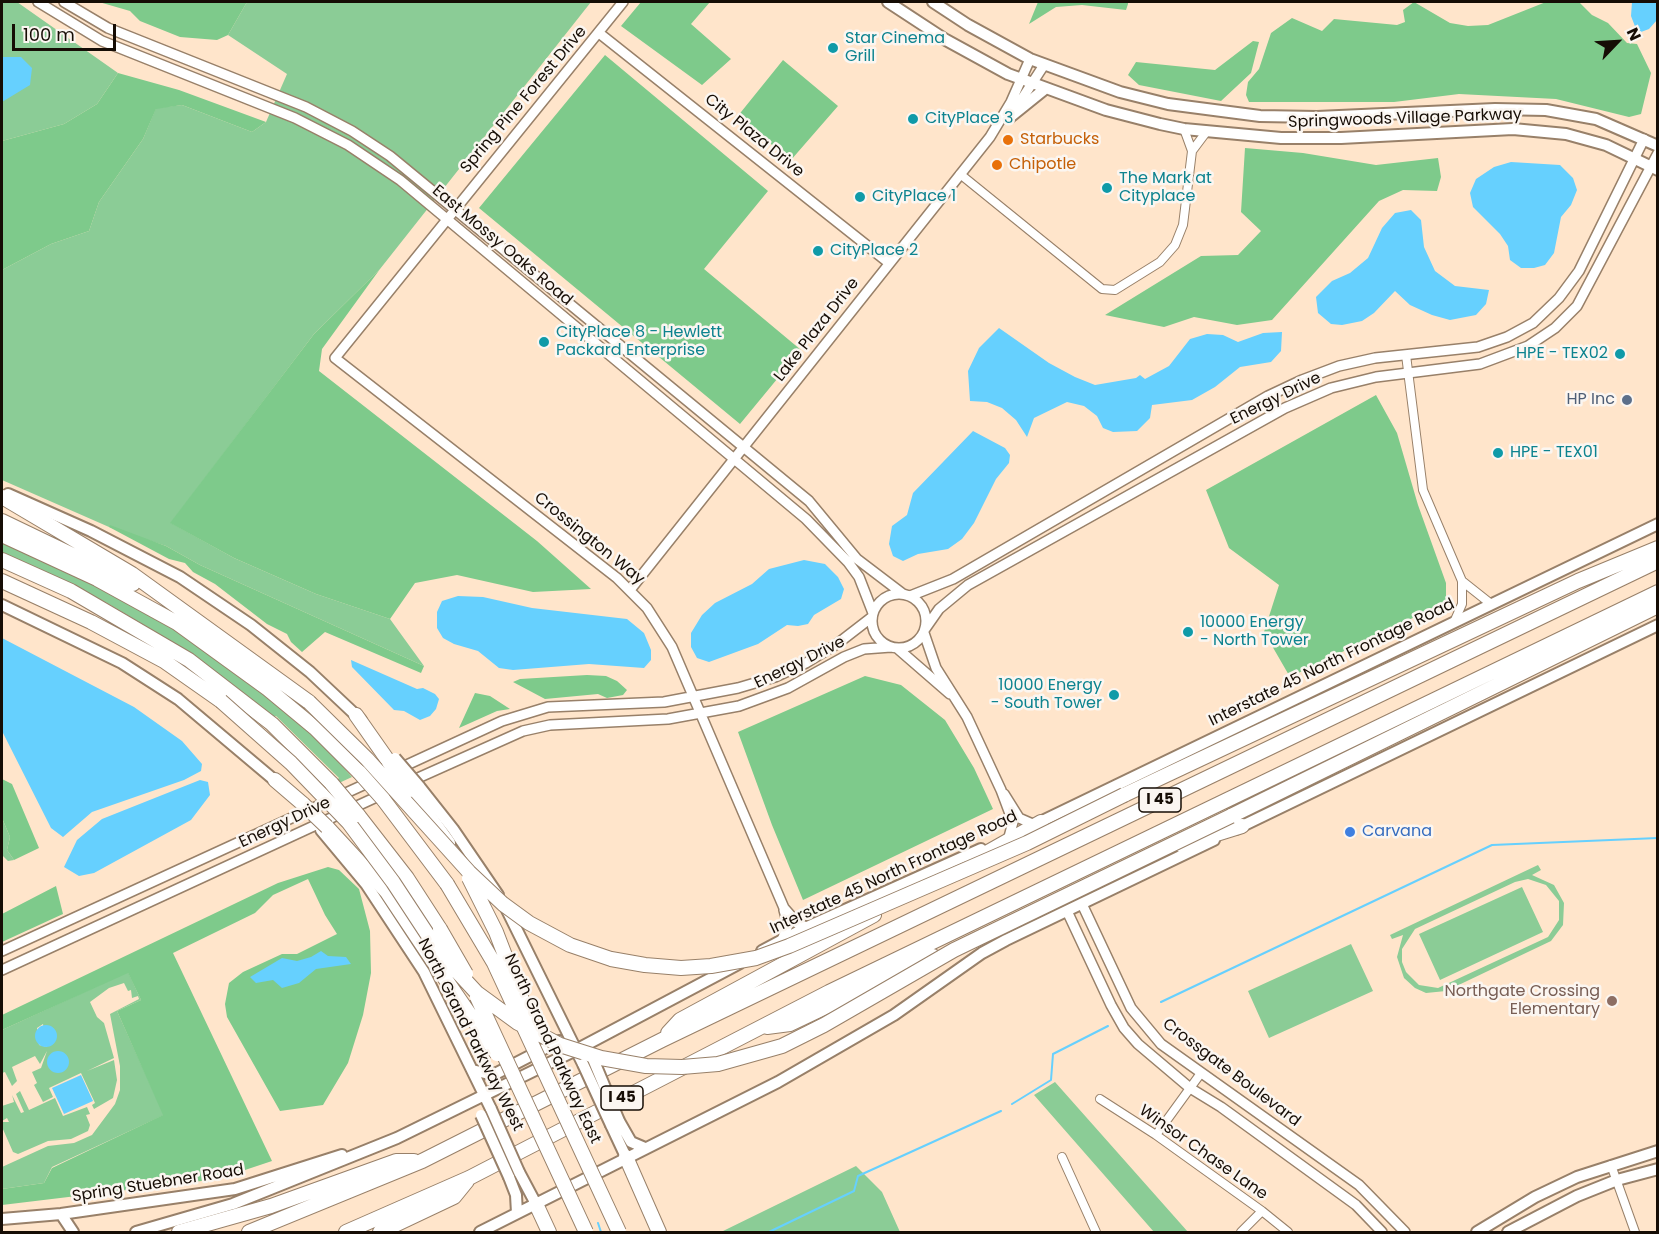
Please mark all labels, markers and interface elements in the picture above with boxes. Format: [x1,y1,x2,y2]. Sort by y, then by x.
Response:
scale bar [15,12,118,50]
north arrow [1587,12,1647,72]
text: 100 m [23,22,75,47]
street label: Spring Pine Forest Drive [457,23,591,177]
text: N [1621,24,1647,44]
place label: Star Cinema Grill [845,29,945,67]
marker: Star Cinema Grill [826,41,840,55]
street label: City Plaza Drive [701,90,807,182]
street label: Springwoods Village Parkway [1288,105,1522,133]
place label: CityPlace 3 [925,109,1013,129]
marker: CityPlace 3 [906,112,920,126]
place label: Starbucks [1020,130,1099,150]
marker: Starbucks [1001,133,1015,147]
place label: Chipotle [1009,155,1076,175]
marker: Chipotle [990,158,1004,172]
place label: The Mark at Cityplace [1119,169,1212,207]
marker: The Mark at Cityplace [1100,181,1114,195]
street label: East Mossy Oaks Road [428,182,576,310]
place label: CityPlace 1 [872,187,956,207]
marker: CityPlace 1 [853,190,867,204]
place label: CityPlace 2 [830,241,918,261]
marker: CityPlace 2 [811,244,825,258]
street label: Lake Plaza Drive [770,274,864,386]
place label: CityPlace 8 - Hewlett Packard Enterprise [556,323,722,361]
marker: CityPlace 8 - Hewlett Packard Enterprise [537,335,551,349]
place label: HPE - TEX02 [1516,344,1608,364]
marker: HPE - TEX02 [1613,347,1627,361]
street label: Energy Drive [1228,369,1324,429]
place label: HP Inc [1567,390,1615,410]
marker: HP Inc [1620,393,1634,407]
place label: HPE - TEX01 [1510,443,1598,463]
marker: HPE - TEX01 [1491,446,1505,460]
street label: Crossington Way [530,489,648,589]
street label: Interstate 45 North Frontage Road [1206,595,1458,731]
place label: 10000 Energy - North Tower [1200,613,1309,651]
marker: 10000 Energy - North Tower [1181,625,1195,639]
street label: Energy Drive [752,633,848,693]
place label: 10000 Energy - South Tower [991,676,1102,714]
marker: 10000 Energy - South Tower [1107,688,1121,702]
road number: I 45 [1139,788,1181,812]
street label: Energy Drive [236,793,334,853]
street label: Interstate 45 North Frontage Road [767,807,1021,939]
place label: Carvana [1362,822,1432,842]
marker: Carvana [1343,825,1357,839]
street label: North Grand Parkway West [413,935,527,1135]
street label: North Grand Parkway East [500,951,604,1147]
place label: Northgate Crossing Elementary [1445,982,1600,1020]
marker: Northgate Crossing Elementary [1605,994,1619,1008]
street label: Crossgate Boulevard [1158,1015,1304,1131]
road number: I 45 [601,1086,643,1110]
street label: Winsor Chase Lane [1135,1101,1271,1205]
street label: Spring Stuebner Road [71,1161,245,1207]

